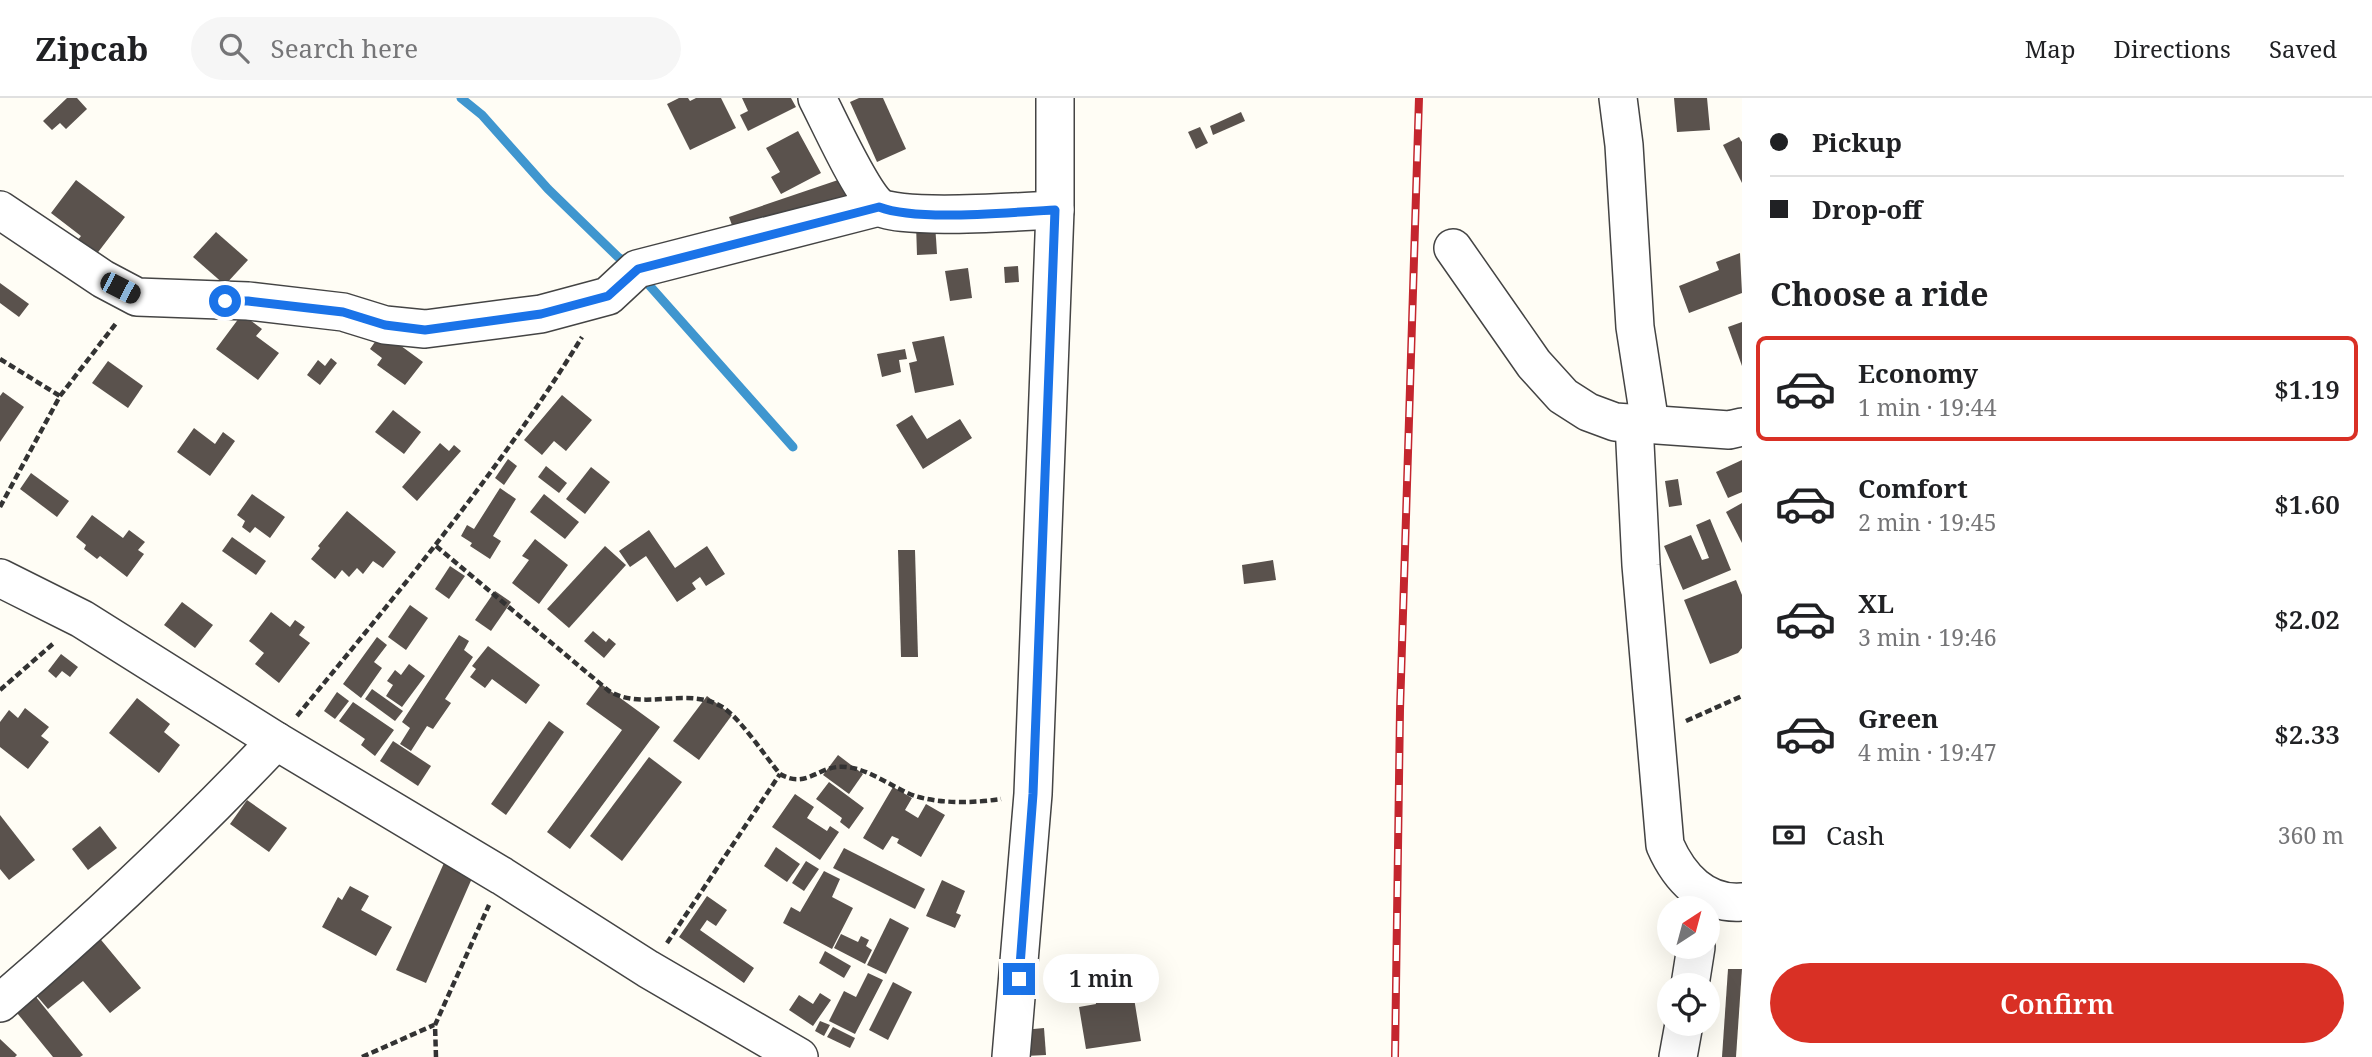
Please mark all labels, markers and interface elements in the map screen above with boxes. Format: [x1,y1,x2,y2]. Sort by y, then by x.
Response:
search box [191,17,681,80]
text: Zipcab [35,26,149,71]
icon: search [215,29,253,67]
text: Search here [271,30,418,66]
text: Map [2025,32,2076,65]
text: Directions [2114,32,2231,65]
text: Saved [2269,32,2337,65]
text: Pickup [1812,124,1902,160]
text: Drop-off [1812,191,1922,227]
car [97,269,144,307]
text: Choose a ride [1770,272,1989,315]
route start [209,285,241,317]
text: Economy [1858,355,1978,391]
icon: car [1774,357,1837,420]
text: $1.19 [2274,371,2340,407]
text: 1 min · 19:44 [1858,391,1996,423]
text: Comfort [1858,470,1968,506]
icon: car [1774,472,1837,535]
text: $1.60 [2274,486,2340,522]
text: 2 min · 19:45 [1858,506,1996,538]
text: XL [1858,585,1894,621]
icon: car [1774,587,1837,650]
text: $2.02 [2274,601,2340,637]
text: 3 min · 19:46 [1858,621,1996,653]
text: Green [1858,700,1939,736]
icon: car [1774,702,1837,765]
text: $2.33 [2274,716,2340,752]
text: 4 min · 19:47 [1858,736,1996,768]
icon: cash [1770,816,1808,854]
text: Cash [1826,817,1885,853]
text: 360 m [2278,819,2344,851]
north arrow [1657,896,1720,959]
map controls [1657,896,1720,1036]
callout: 1 min [1044,954,1159,1004]
text: 1 min [1069,962,1133,994]
route end [1003,963,1035,995]
button: Confirm [1770,963,2344,1043]
button: locate [1657,973,1720,1036]

